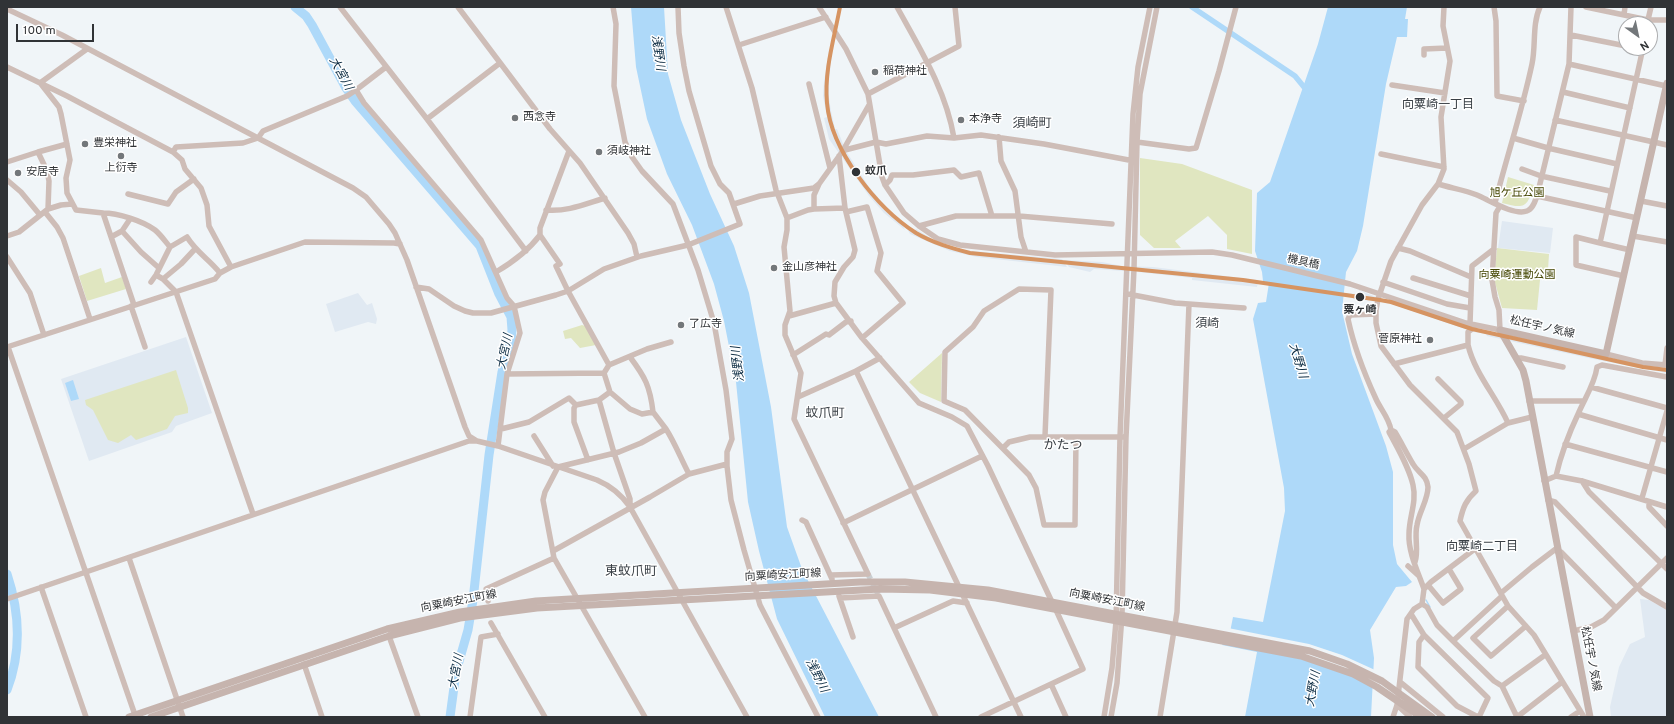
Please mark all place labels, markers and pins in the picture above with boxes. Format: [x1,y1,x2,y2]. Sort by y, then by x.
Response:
place label: 稲荷神社 [883,65,927,79]
marker: 稲荷神社 [870,67,880,77]
place label: 西念寺 [523,111,556,125]
marker: 西念寺 [510,113,520,123]
place label: 本浄寺 [969,113,1002,127]
marker: 本浄寺 [956,115,966,125]
place label: 豊栄神社 [93,137,137,151]
marker: 豊栄神社 [80,139,90,149]
place label: 須岐神社 [607,145,651,159]
marker: 須岐神社 [594,147,604,157]
marker: 上衍寺 [116,151,126,161]
place label: 上衍寺 [105,162,137,176]
place label: 蚊爪 [865,165,887,179]
place label: 安居寺 [26,166,59,180]
marker: 蚊爪 [850,166,862,178]
marker: 安居寺 [13,168,23,178]
place label: 金山彦神社 [782,261,837,275]
marker: 金山彦神社 [769,263,779,273]
marker: 粟ヶ崎 [1354,291,1366,303]
place label: 粟ヶ崎 [1344,304,1376,318]
place label: 了広寺 [689,318,722,332]
marker: 了広寺 [676,320,686,330]
place label: 菅原神社 [1378,333,1422,347]
marker: 菅原神社 [1425,335,1435,345]

